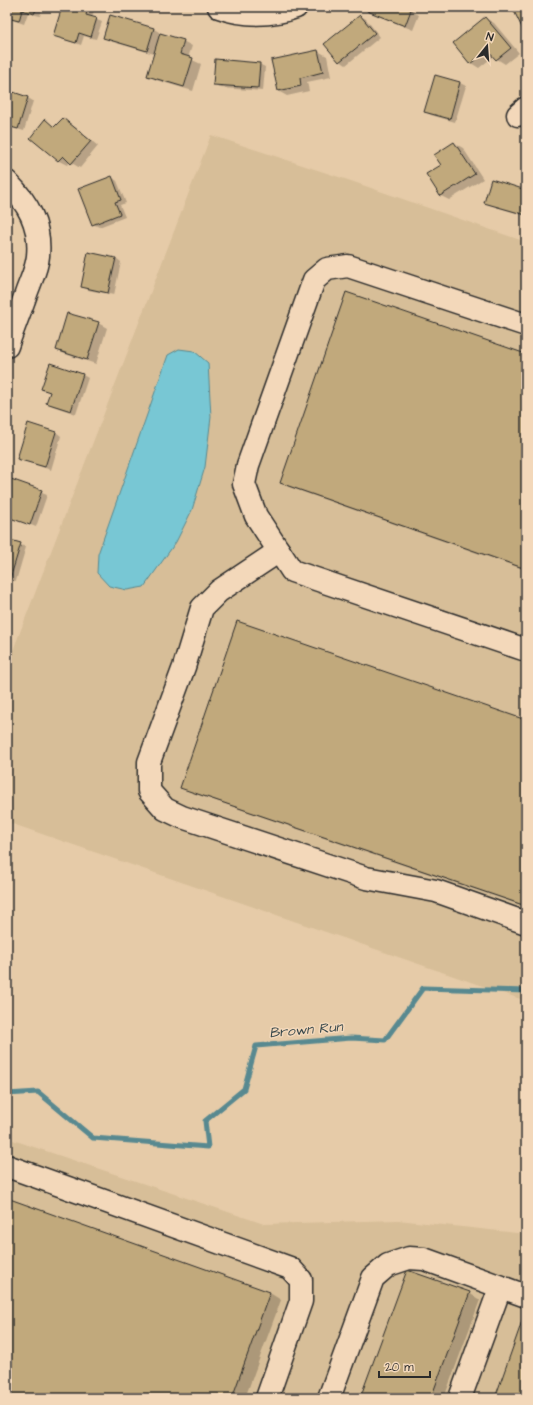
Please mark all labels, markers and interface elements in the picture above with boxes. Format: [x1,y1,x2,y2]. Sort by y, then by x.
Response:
north arrow [467,26,507,66]
text: N [484,29,495,45]
water label: Brown Run [268,1017,345,1043]
scale bar [379,1353,430,1379]
text: 20 m [385,1359,414,1376]

